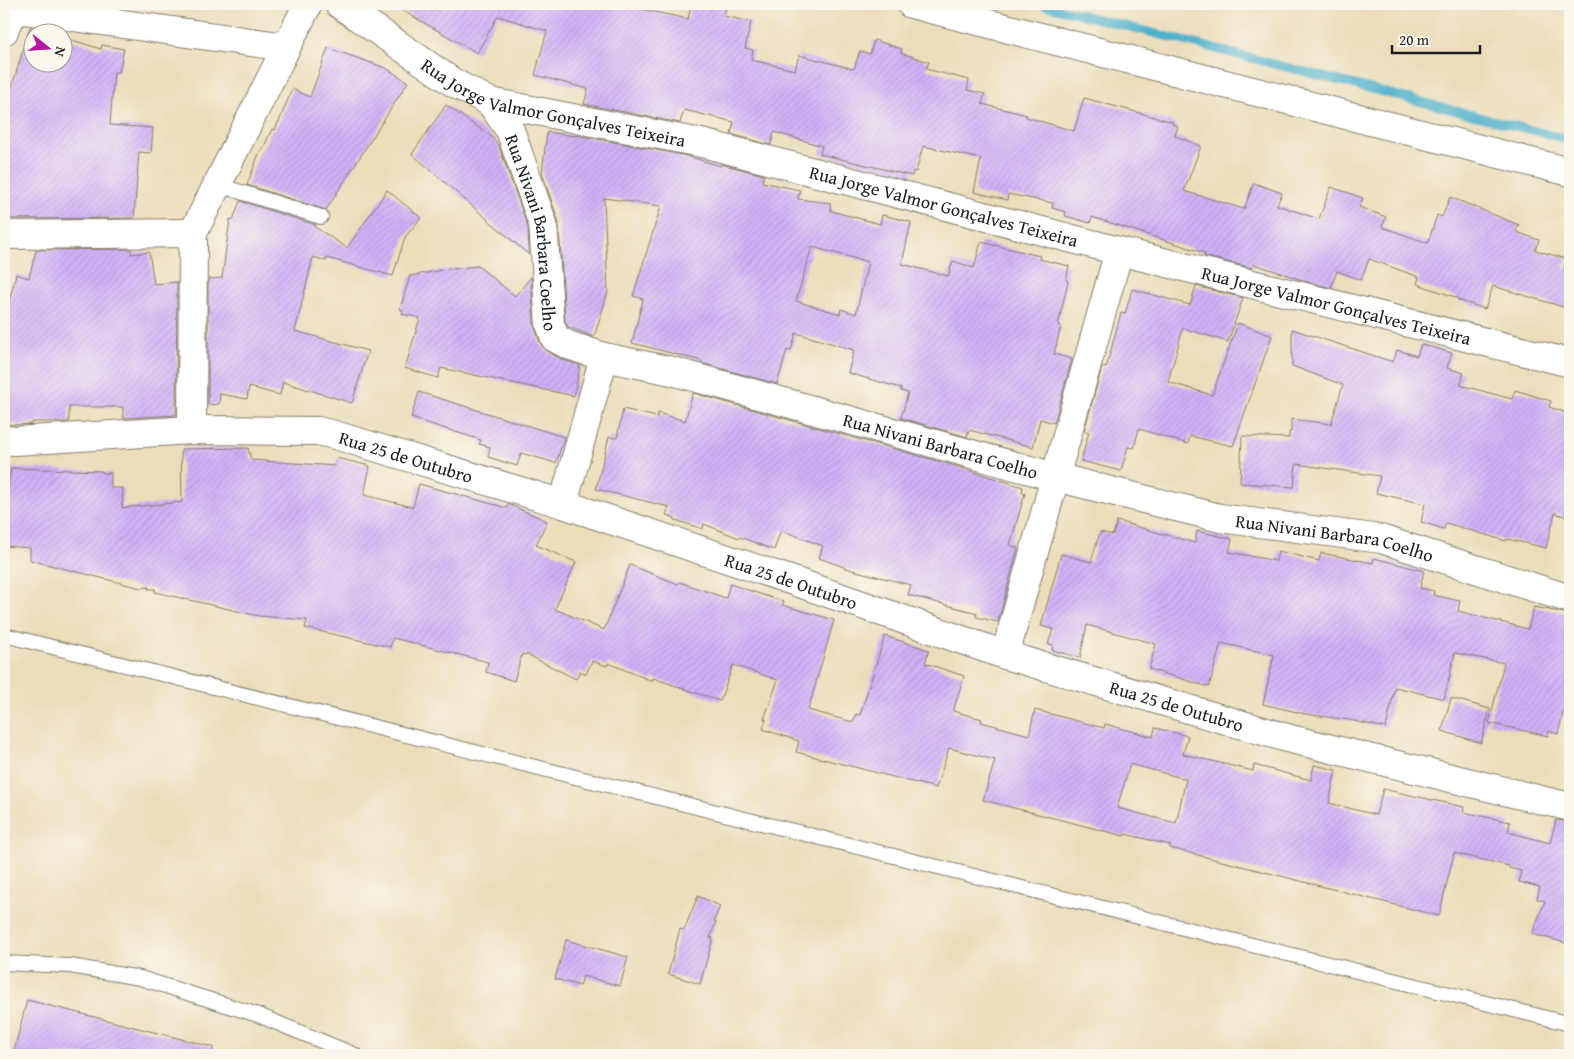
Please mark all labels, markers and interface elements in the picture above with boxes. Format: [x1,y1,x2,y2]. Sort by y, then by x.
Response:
north arrow [22,22,72,72]
scale bar [1392,22,1479,54]
text: 20 m [1399,29,1430,50]
text: N [49,44,71,60]
street label: Rua Jorge Valmor Gonçalves Teixeira [416,51,688,153]
street label: Rua Nivani Barbara Coelho [499,130,565,335]
street label: Rua Jorge Valmor Gonçalves Teixeira [807,158,1082,254]
street label: Rua Jorge Valmor Gonçalves Teixeira [1199,259,1474,352]
street label: Rua Nivani Barbara Coelho [840,405,1041,485]
street label: Rua 25 de Outubro [336,424,476,489]
street label: Rua Nivani Barbara Coelho [1234,507,1437,568]
street label: Rua 25 de Outubro [722,546,861,616]
street label: Rua 25 de Outubro [1106,673,1247,738]

